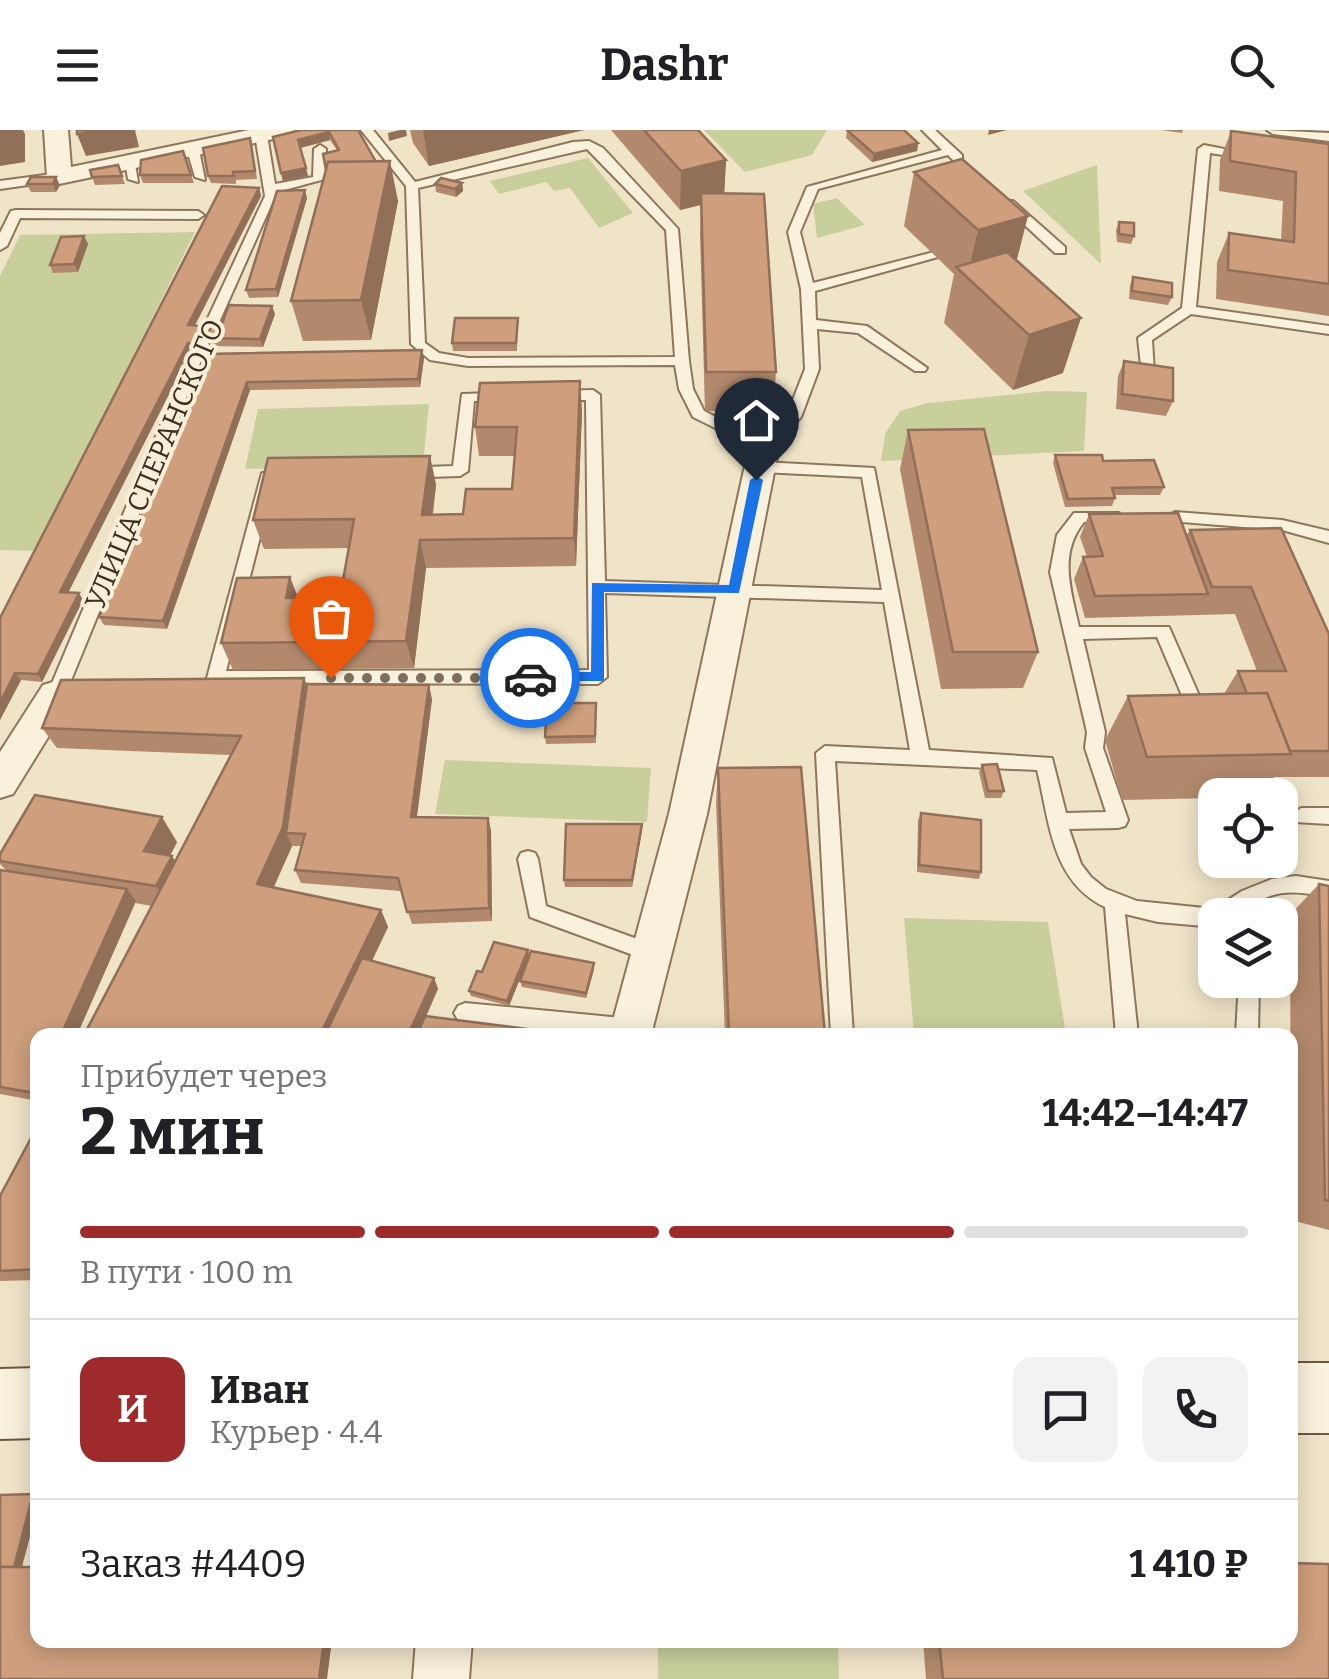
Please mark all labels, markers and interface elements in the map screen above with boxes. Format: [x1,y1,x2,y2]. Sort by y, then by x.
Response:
icon: menu [50,38,105,93]
text: Dashr [600,38,729,92]
icon: search [1224,38,1279,93]
street label: УЛИЦА СПЕРАНСКОГО [78,314,231,614]
pin [714,378,799,481]
icon: home [729,393,784,448]
pin [289,576,374,679]
icon: bag [304,591,359,646]
courier [480,628,580,728]
icon: car [503,651,558,706]
map controls [1198,778,1298,998]
button: locate [1198,778,1298,878]
button: layers [1198,898,1298,998]
text: Прибудет через [80,1057,327,1095]
text: 14:42–14:47 [1042,1090,1248,1136]
text: 2 мин [80,1093,265,1171]
text: В пути · 100 m [80,1253,293,1291]
button: chat [1013,1357,1118,1462]
button: phone [1143,1357,1248,1462]
text: Иван [210,1367,309,1413]
text: И [117,1386,148,1432]
text: Курьер · 4.4 [210,1413,382,1451]
text: Заказ #4409 [80,1541,306,1587]
text: 1 410 ₽ [1129,1541,1248,1587]

